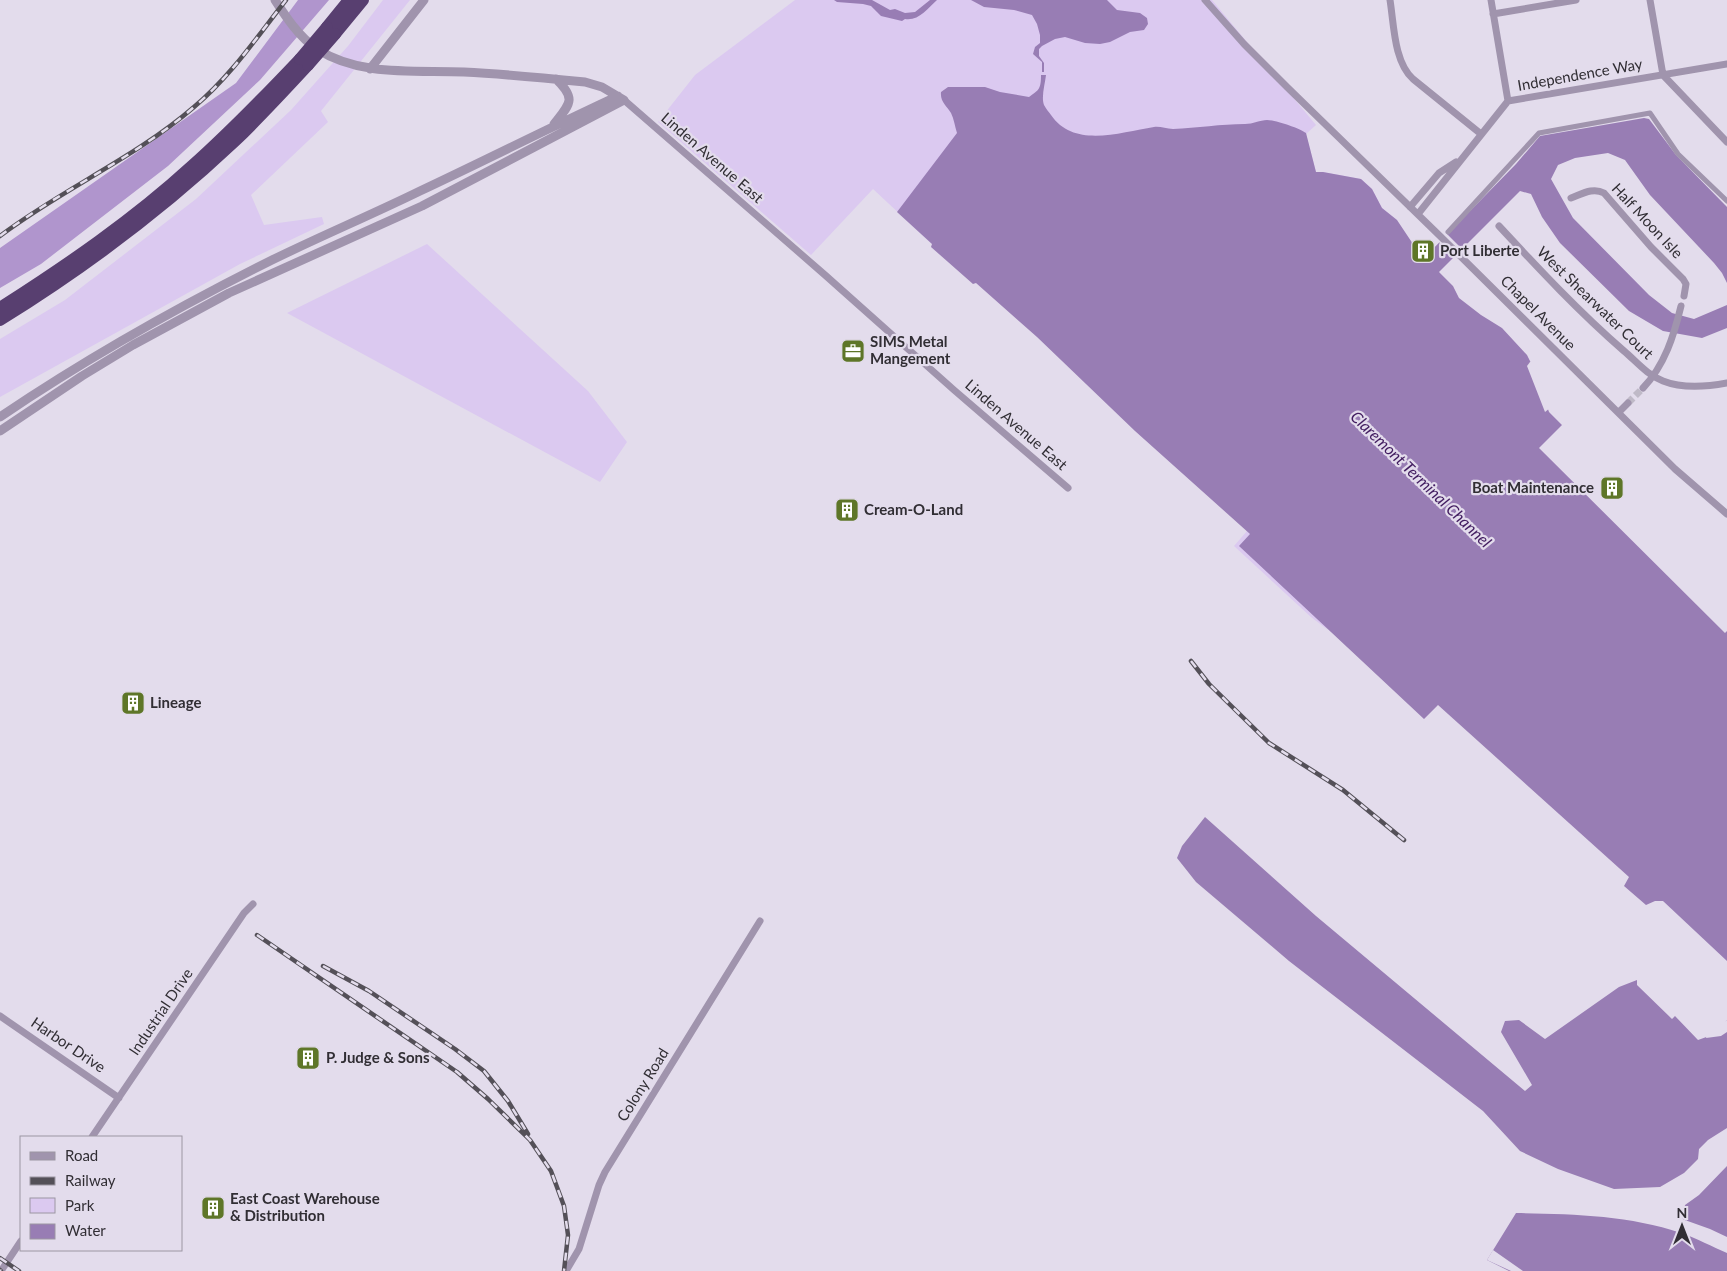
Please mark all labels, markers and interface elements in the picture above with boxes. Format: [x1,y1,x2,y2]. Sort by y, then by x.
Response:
street label: Independence Way [1516,54,1644,94]
street label: Linden Avenue East [658,108,768,207]
street label: Half Moon Isle [1608,179,1687,262]
building icon: Port Liberte [1410,238,1436,264]
place label: Port Liberte [1440,241,1520,259]
street label: West Shearwater Court [1534,242,1658,363]
street label: Chapel Avenue [1497,271,1580,354]
place label: SIMS Metal Mangement [870,332,951,367]
office icon: SIMS Metal Mangement [840,338,866,364]
street label: Linden Avenue East [962,375,1072,474]
water label: Claremont Terminal Channel [1347,406,1496,551]
building icon: Boat Maintenance [1599,475,1625,501]
place label: Boat Maintenance [1472,478,1594,496]
building icon: Cream-O-Land [834,497,860,523]
place label: Cream-O-Land [864,500,963,518]
building icon: Lineage [120,690,146,716]
place label: Lineage [150,693,201,711]
street label: Industrial Drive [125,965,196,1058]
street label: Harbor Drive [28,1013,109,1076]
street label: Colony Road [613,1044,672,1124]
building icon: P. Judge & Sons [295,1045,321,1071]
place label: P. Judge & Sons [326,1048,430,1066]
legend [20,1136,182,1251]
text: Road [65,1146,98,1164]
text: Railway [65,1171,116,1189]
place label: East Coast Warehouse & Distribution [230,1189,380,1224]
building icon: East Coast Warehouse & Distribution [200,1195,226,1221]
text: Park [65,1196,95,1214]
north arrow [1657,1201,1707,1251]
text: N [1677,1204,1687,1221]
text: Water [65,1221,106,1239]

